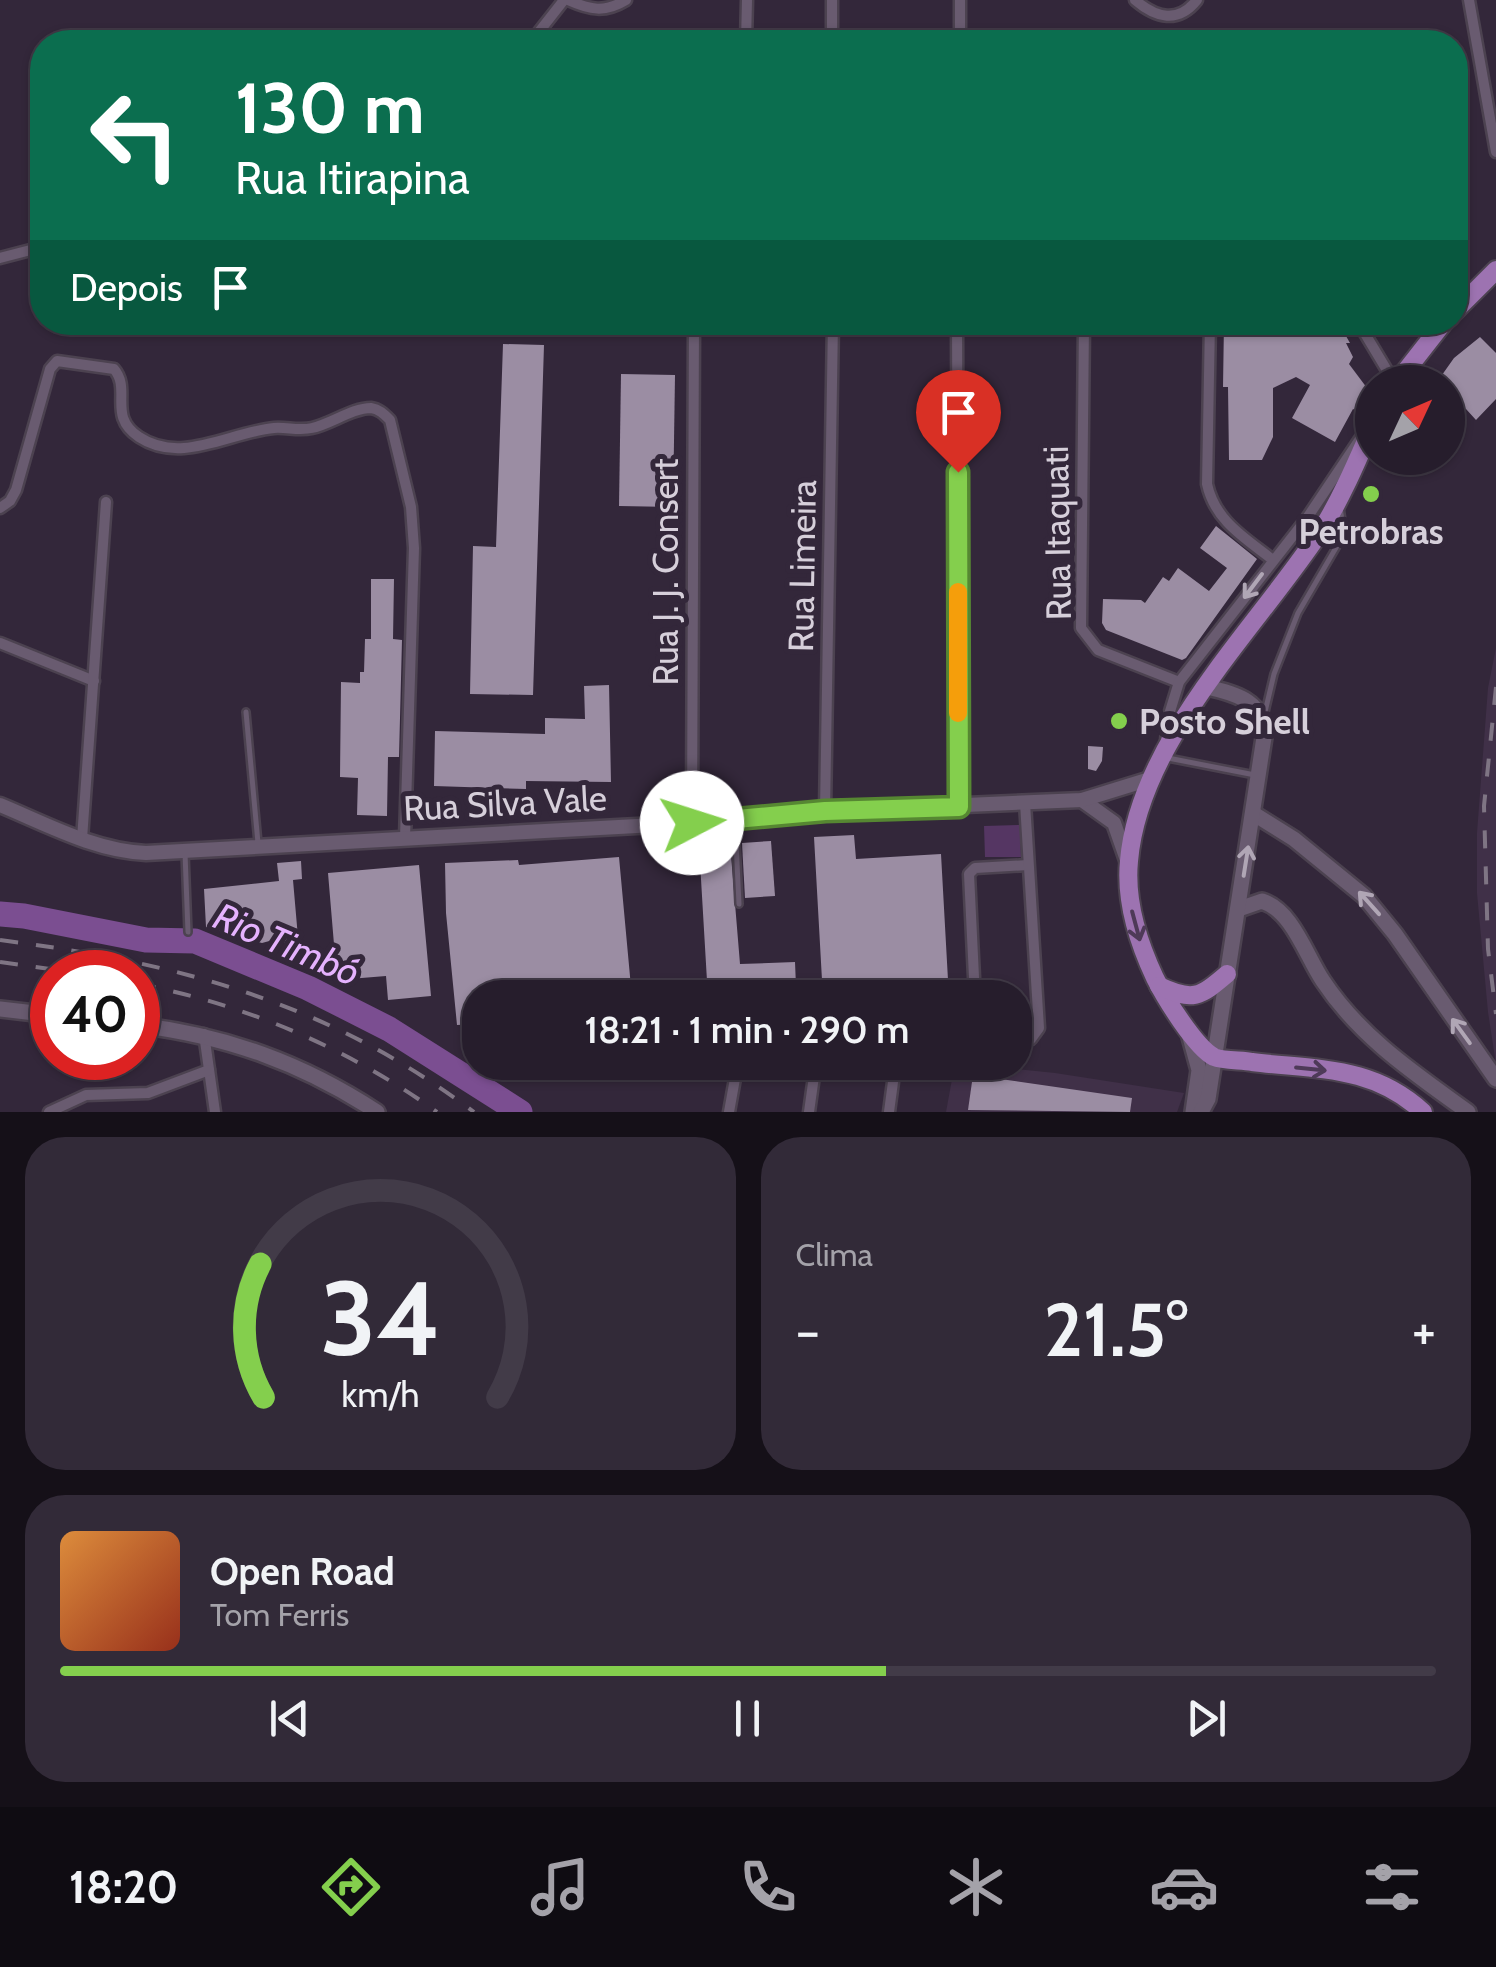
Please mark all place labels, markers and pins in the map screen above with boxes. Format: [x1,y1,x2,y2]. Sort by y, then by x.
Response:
pin [916,370,1001,473]
marker: Petrobras [1360,483,1382,505]
place label: Petrobras [1298,510,1444,553]
place label: Posto Shell [1139,700,1310,743]
marker: Posto Shell [1108,710,1130,732]

